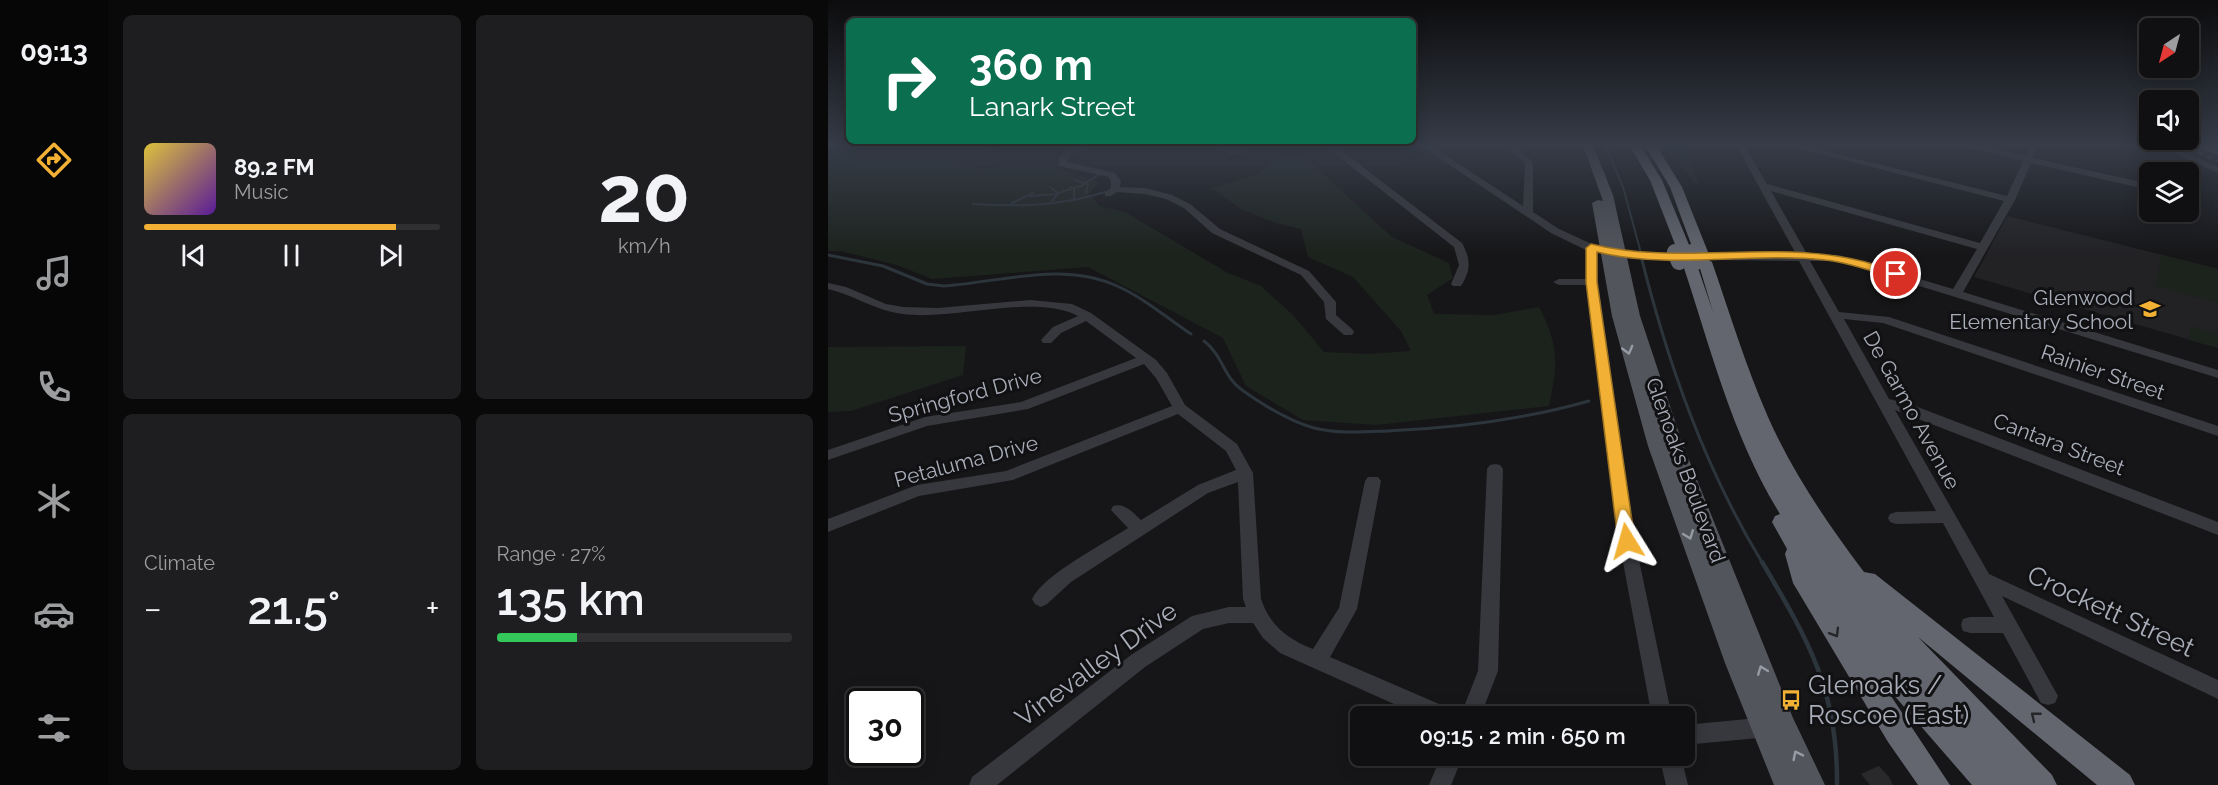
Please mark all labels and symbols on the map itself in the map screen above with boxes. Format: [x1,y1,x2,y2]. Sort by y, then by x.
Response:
north arrow [2139,18,2199,78]
pin [1870,248,1921,299]
place label: Glenwood Elementary School [1949,285,2133,334]
school or university icon: Glenwood Elementary School [2138,297,2162,321]
street label: De Garmo Avenue [1858,327,1966,493]
street label: Rainier Street [2038,339,2168,405]
one-way arrow [1621,344,1633,355]
street label: Springford Drive [886,363,1044,427]
street label: Glenoaks Boulevard [1641,374,1731,566]
street label: Cantara Street [1990,407,2128,481]
street label: Petaluma Drive [891,430,1041,492]
position arrow [1595,509,1659,573]
one-way arrow [1682,529,1694,540]
street label: Crockett Street [2023,559,2199,663]
street label: Vinevalley Drive [1009,595,1183,733]
one-way arrow [1828,627,1840,637]
one-way arrow [1757,666,1770,676]
place label: Glenoaks / Roscoe (East) [1808,670,1969,730]
speed limit sign: 30 [846,688,924,766]
bus stop icon: Glenoaks / Roscoe (East) [1779,688,1803,712]
one-way arrow [2031,712,2042,723]
one-way arrow [1793,751,1805,762]

